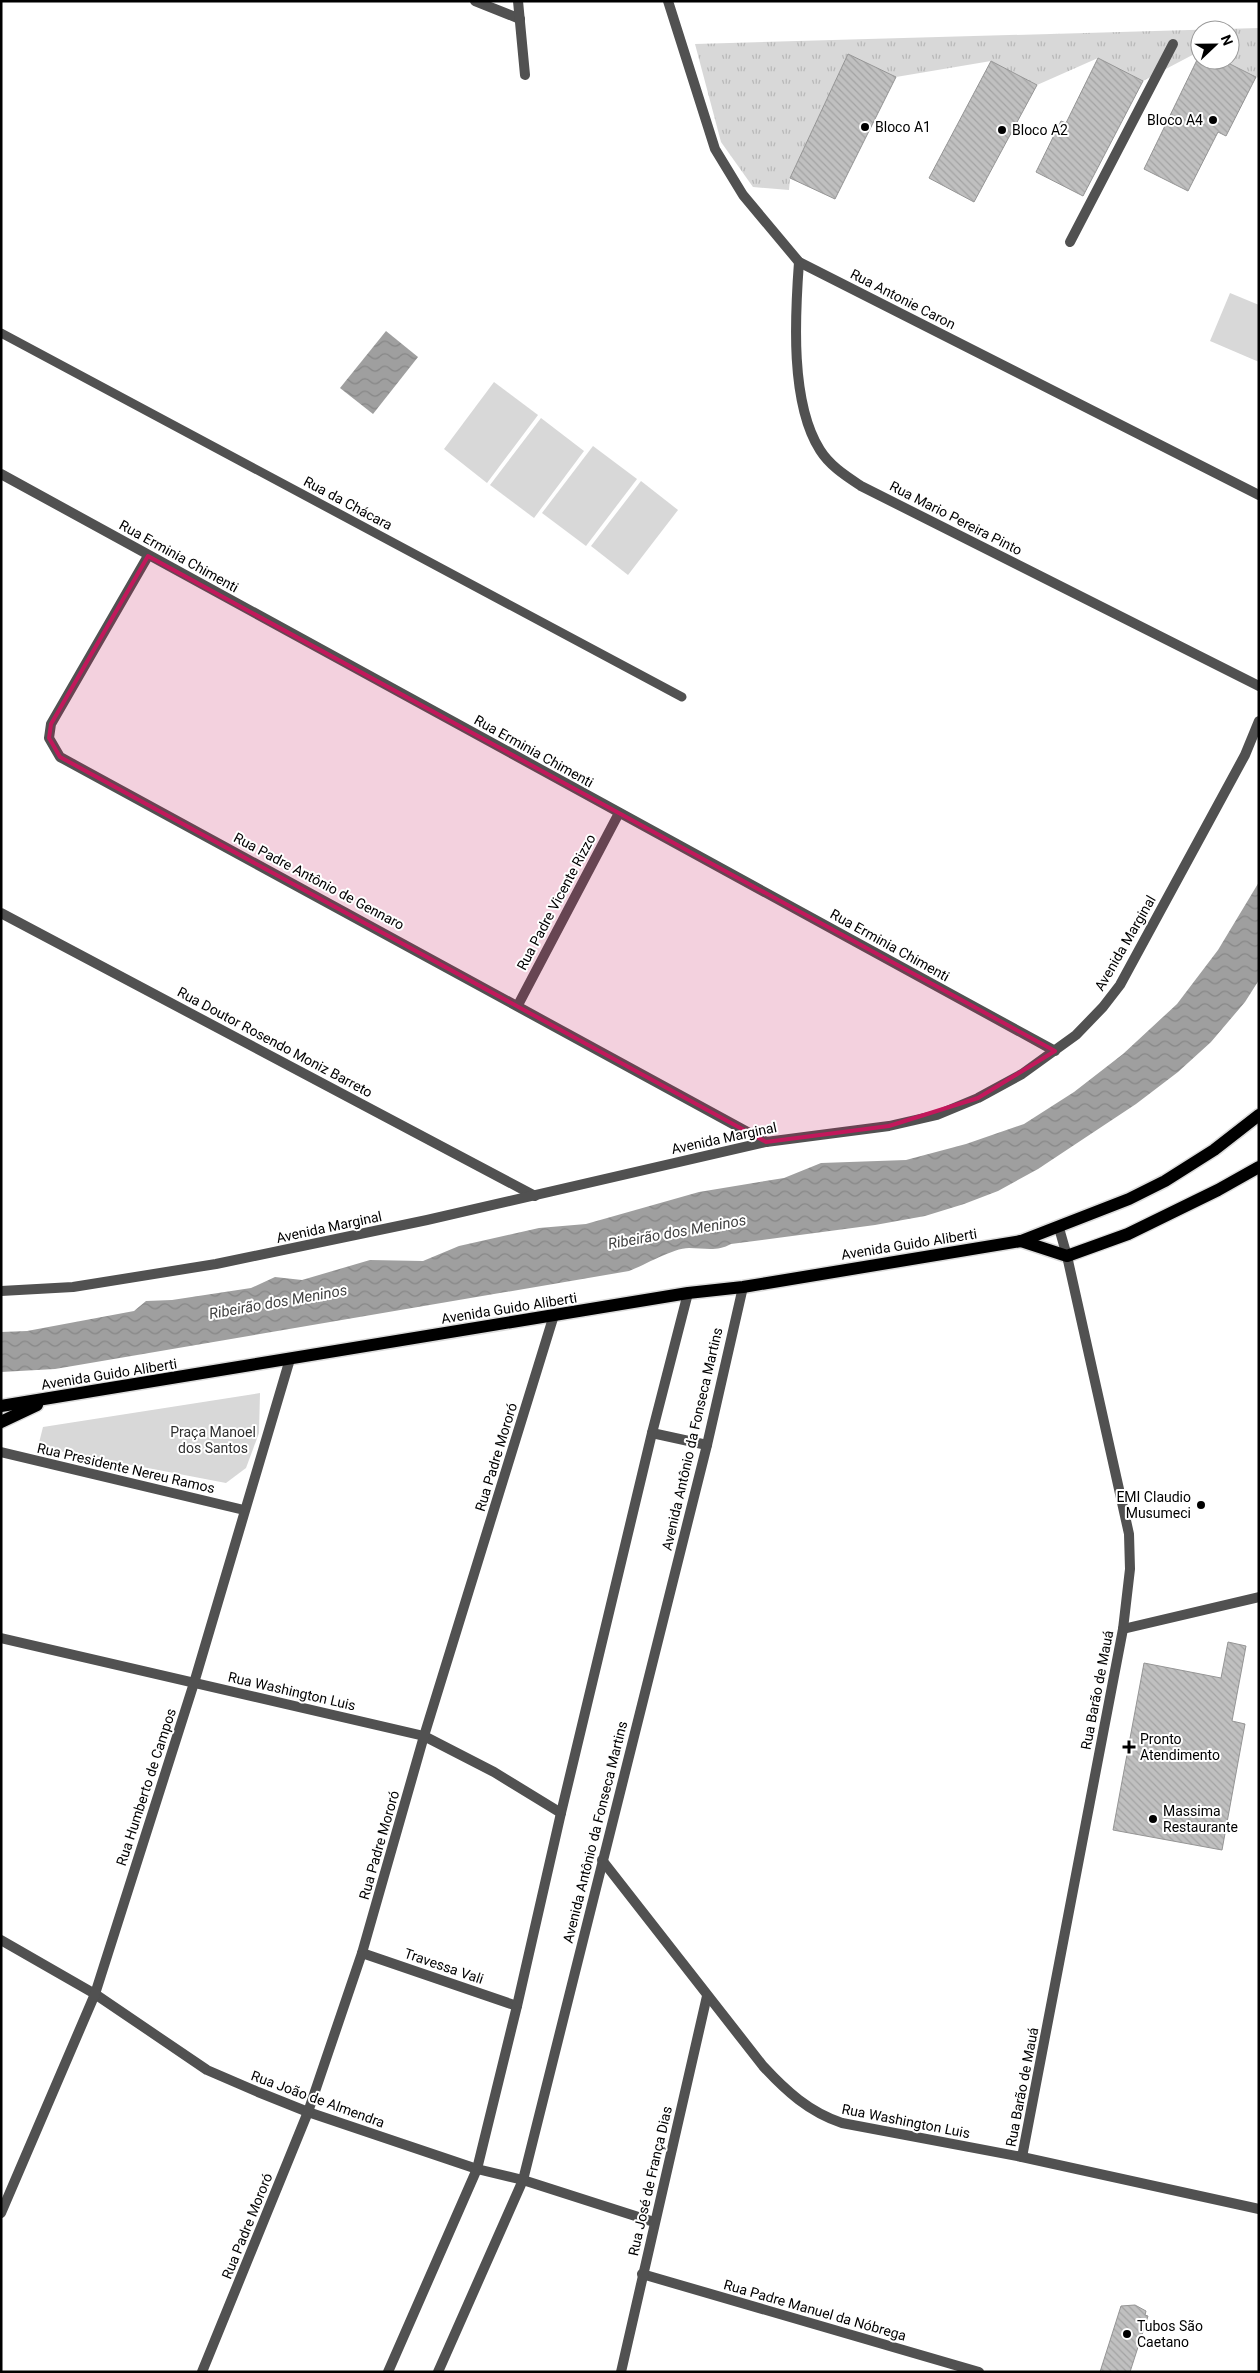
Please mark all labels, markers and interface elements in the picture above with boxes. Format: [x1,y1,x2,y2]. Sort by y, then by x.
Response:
north arrow [1190,20,1240,70]
text: N [1218,33,1236,48]
place label: Bloco A4 [1147,112,1203,128]
marker: Bloco A4 [1207,114,1219,126]
place label: Bloco A1 [875,119,931,135]
marker: Bloco A1 [859,121,871,133]
place label: Bloco A2 [1012,122,1068,138]
marker: Bloco A2 [996,124,1008,136]
street label: Rua Antonie Caron [848,266,958,332]
street label: Rua da Chácara [301,473,395,533]
street label: Rua Mario Pereira Pinto [887,478,1025,558]
street label: Rua Erminia Chimenti [117,517,241,595]
street label: Rua Erminia Chimenti [472,712,596,790]
street label: Rua Padre Antônio de Gennaro [231,829,407,933]
street label: Rua Padre Vicente Rizzo [513,831,599,973]
street label: Avenida Marginal [1091,892,1159,994]
street label: Rua Erminia Chimenti [828,906,952,984]
street label: Rua Doutor Rosendo Moniz Barreto [175,984,375,1100]
street label: Avenida Marginal [670,1119,778,1157]
street label: Avenida Marginal [275,1208,383,1246]
water label: Ribeirão dos Meninos [607,1211,747,1253]
street label: Avenida Guido Aliberti [840,1225,978,1263]
water label: Ribeirão dos Meninos [208,1281,348,1323]
street label: Avenida Guido Aliberti [440,1289,578,1327]
street label: Avenida Antônio da Fonseca Martins [659,1326,725,1552]
street label: Avenida Guido Aliberti [40,1355,178,1393]
street label: Rua Padre Mororó [472,1401,520,1513]
park label: Praça Manoel dos Santos [170,1424,256,1456]
street label: Rua Presidente Nereu Ramos [36,1440,216,1496]
place label: EMI Claudio Musumeci [1116,1489,1191,1521]
marker: EMI Claudio Musumeci [1195,1499,1207,1511]
street label: Rua Barão de Mauá [1078,1629,1116,1751]
street label: Rua Washington Luis [227,1669,357,1713]
street label: Rua Humberto de Campos [113,1706,179,1868]
street label: Avenida Antônio da Fonseca Martins [560,1719,630,1945]
place label: Pronto Atendimento [1140,1731,1220,1763]
marker: Pronto Atendimento [1122,1740,1136,1754]
street label: Rua Padre Mororó [356,1789,402,1901]
place label: Massima Restaurante [1163,1803,1238,1835]
marker: Massima Restaurante [1147,1813,1159,1825]
street label: Travessa Vali [402,1945,486,1987]
street label: Rua Barão de Mauá [1003,2026,1041,2148]
street label: Rua João de Almendra [249,2067,387,2131]
street label: Rua Washington Luis [840,2101,972,2141]
street label: Rua José de França Dias [625,2105,675,2257]
street label: Rua Padre Mororó [218,2171,276,2281]
street label: Rua Padre Manuel da Nóbrega [722,2276,908,2344]
place label: Tubos São Caetano [1137,2318,1203,2350]
marker: Tubos São Caetano [1121,2328,1133,2340]

